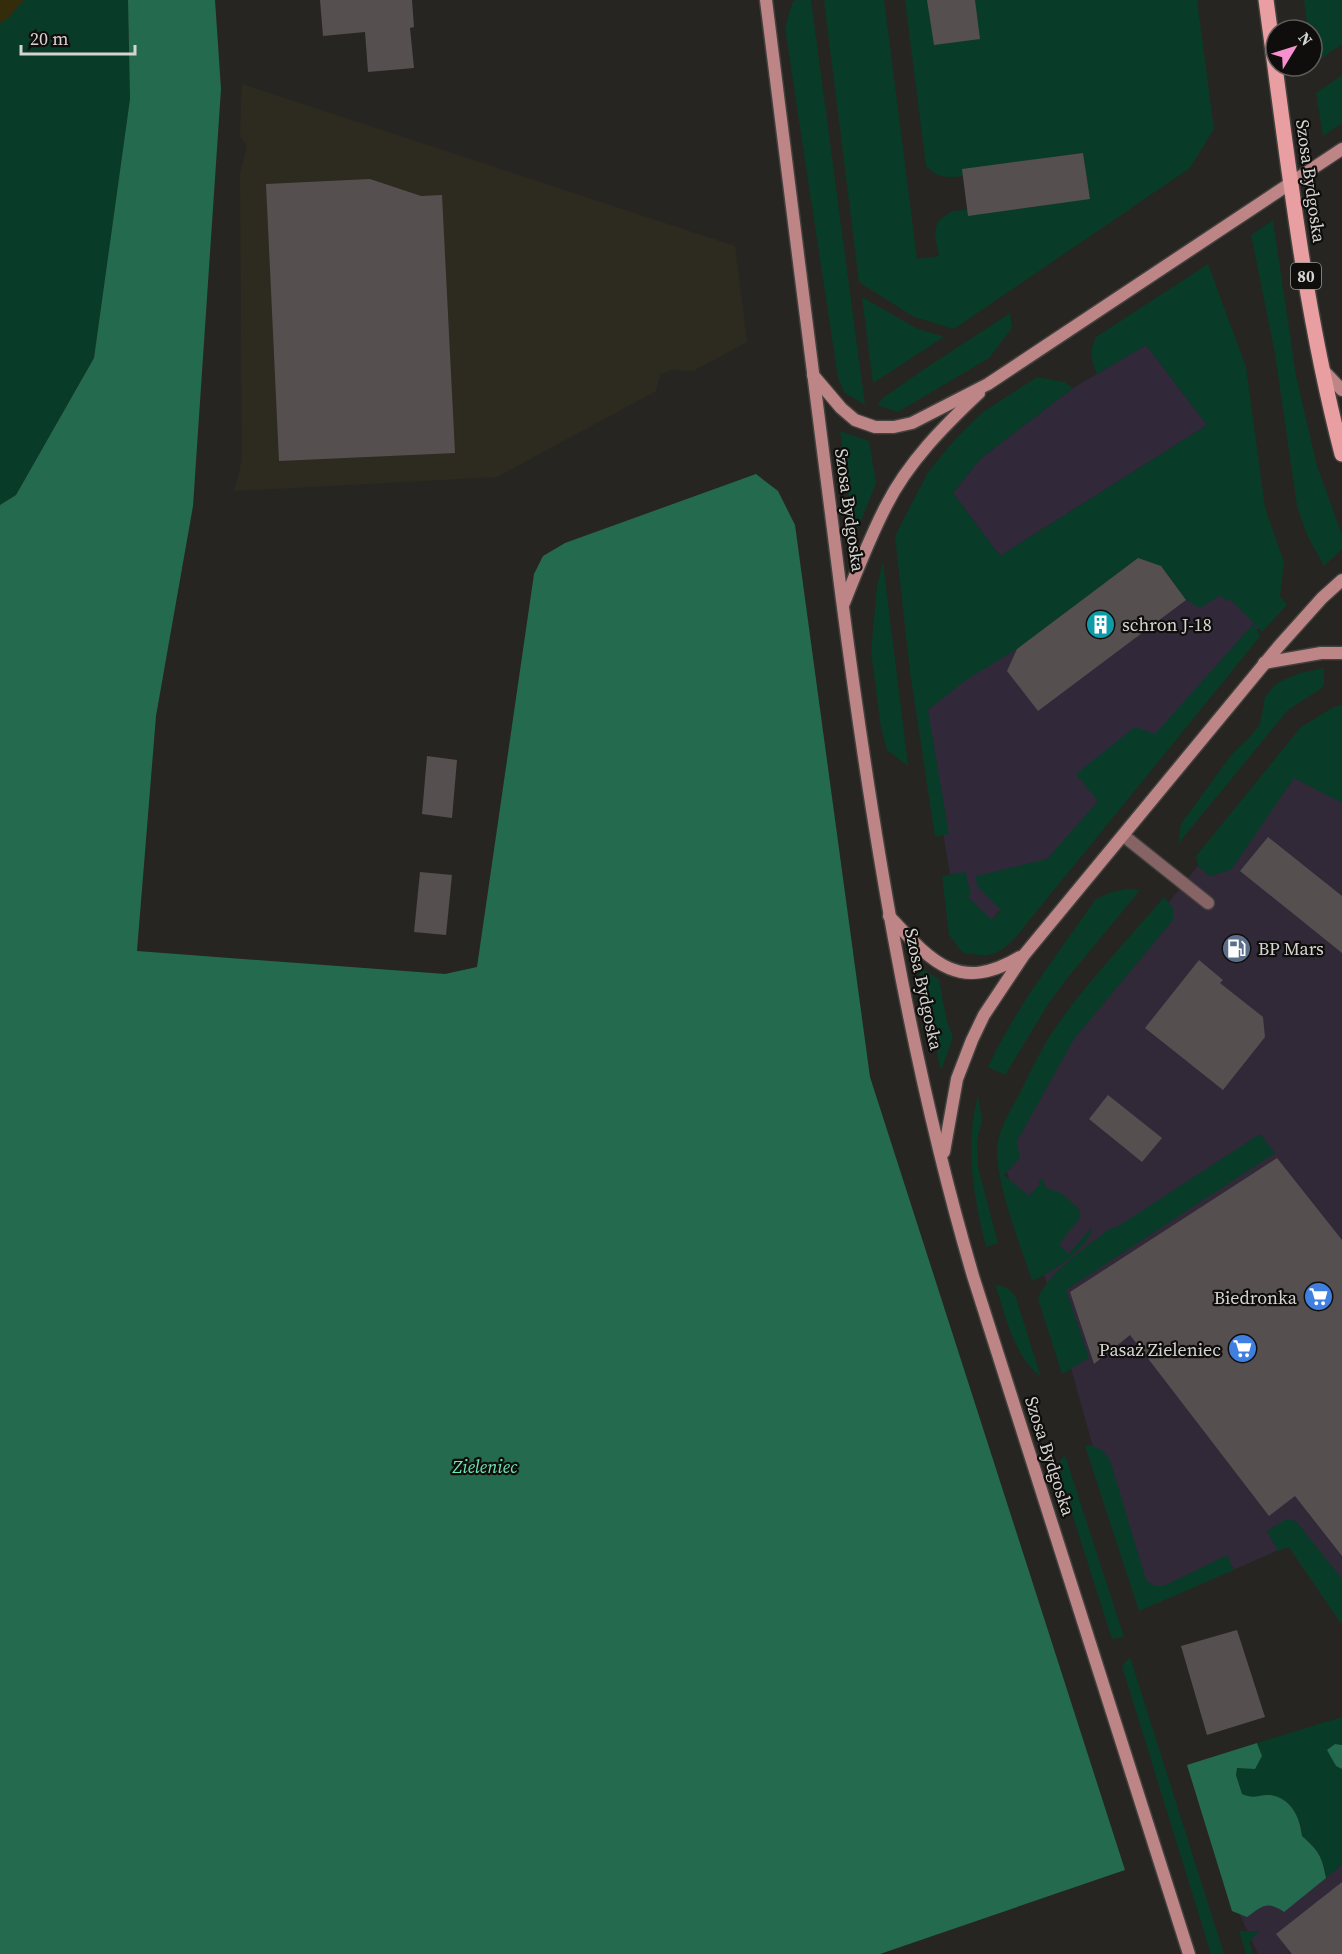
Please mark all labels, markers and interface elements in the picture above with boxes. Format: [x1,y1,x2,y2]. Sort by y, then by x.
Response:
scale bar [21,18,135,56]
north arrow [1264,18,1324,78]
text: 20 m [30,26,68,51]
text: N [1294,27,1318,50]
street label: Szosa Bydgoska [1290,118,1332,245]
road number: 80 [1291,263,1321,289]
street label: Szosa Bydgoska [829,447,871,574]
building icon: schron J-18 [1085,608,1117,640]
place label: schron J-18 [1122,612,1212,637]
street label: Szosa Bydgoska [899,926,949,1053]
fuel station icon: BP Mars [1221,932,1253,964]
place label: BP Mars [1258,936,1324,961]
supermarket icon: Biedronka [1302,1281,1334,1313]
place label: Biedronka [1214,1285,1298,1310]
supermarket icon: Pasaż Zieleniec [1226,1333,1258,1365]
place label: Pasaż Zieleniec [1099,1337,1221,1362]
street label: Szosa Bydgoska [1019,1393,1081,1520]
park label: Zieleniec [452,1454,518,1479]

